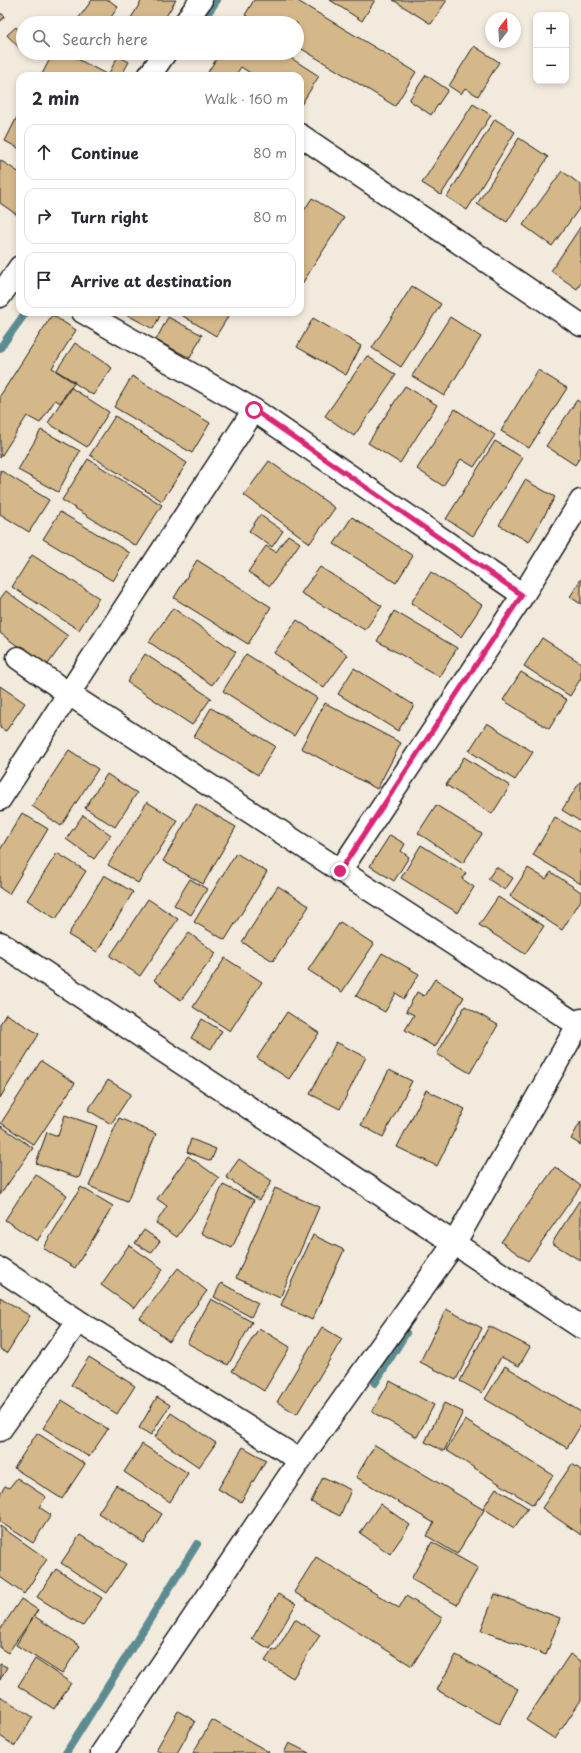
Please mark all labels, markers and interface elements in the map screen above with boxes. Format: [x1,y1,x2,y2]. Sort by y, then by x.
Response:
north arrow [485,12,521,48]
map controls [533,12,569,84]
button: + [533,12,569,48]
search box [16,16,304,60]
icon: search [30,27,52,49]
text: Search here [62,27,148,50]
button: − [533,48,569,84]
text: 2 min [32,85,79,111]
text: Walk · 160 m [205,89,288,108]
icon: ahead [33,141,55,163]
text: Continue [71,141,139,164]
text: 80 m [253,143,287,162]
icon: right [33,205,55,227]
text: Turn right [71,205,148,228]
text: 80 m [253,207,287,226]
icon: arrive [33,269,55,291]
text: Arrive at destination [71,269,232,292]
route start [245,401,263,419]
route end [331,862,349,880]

